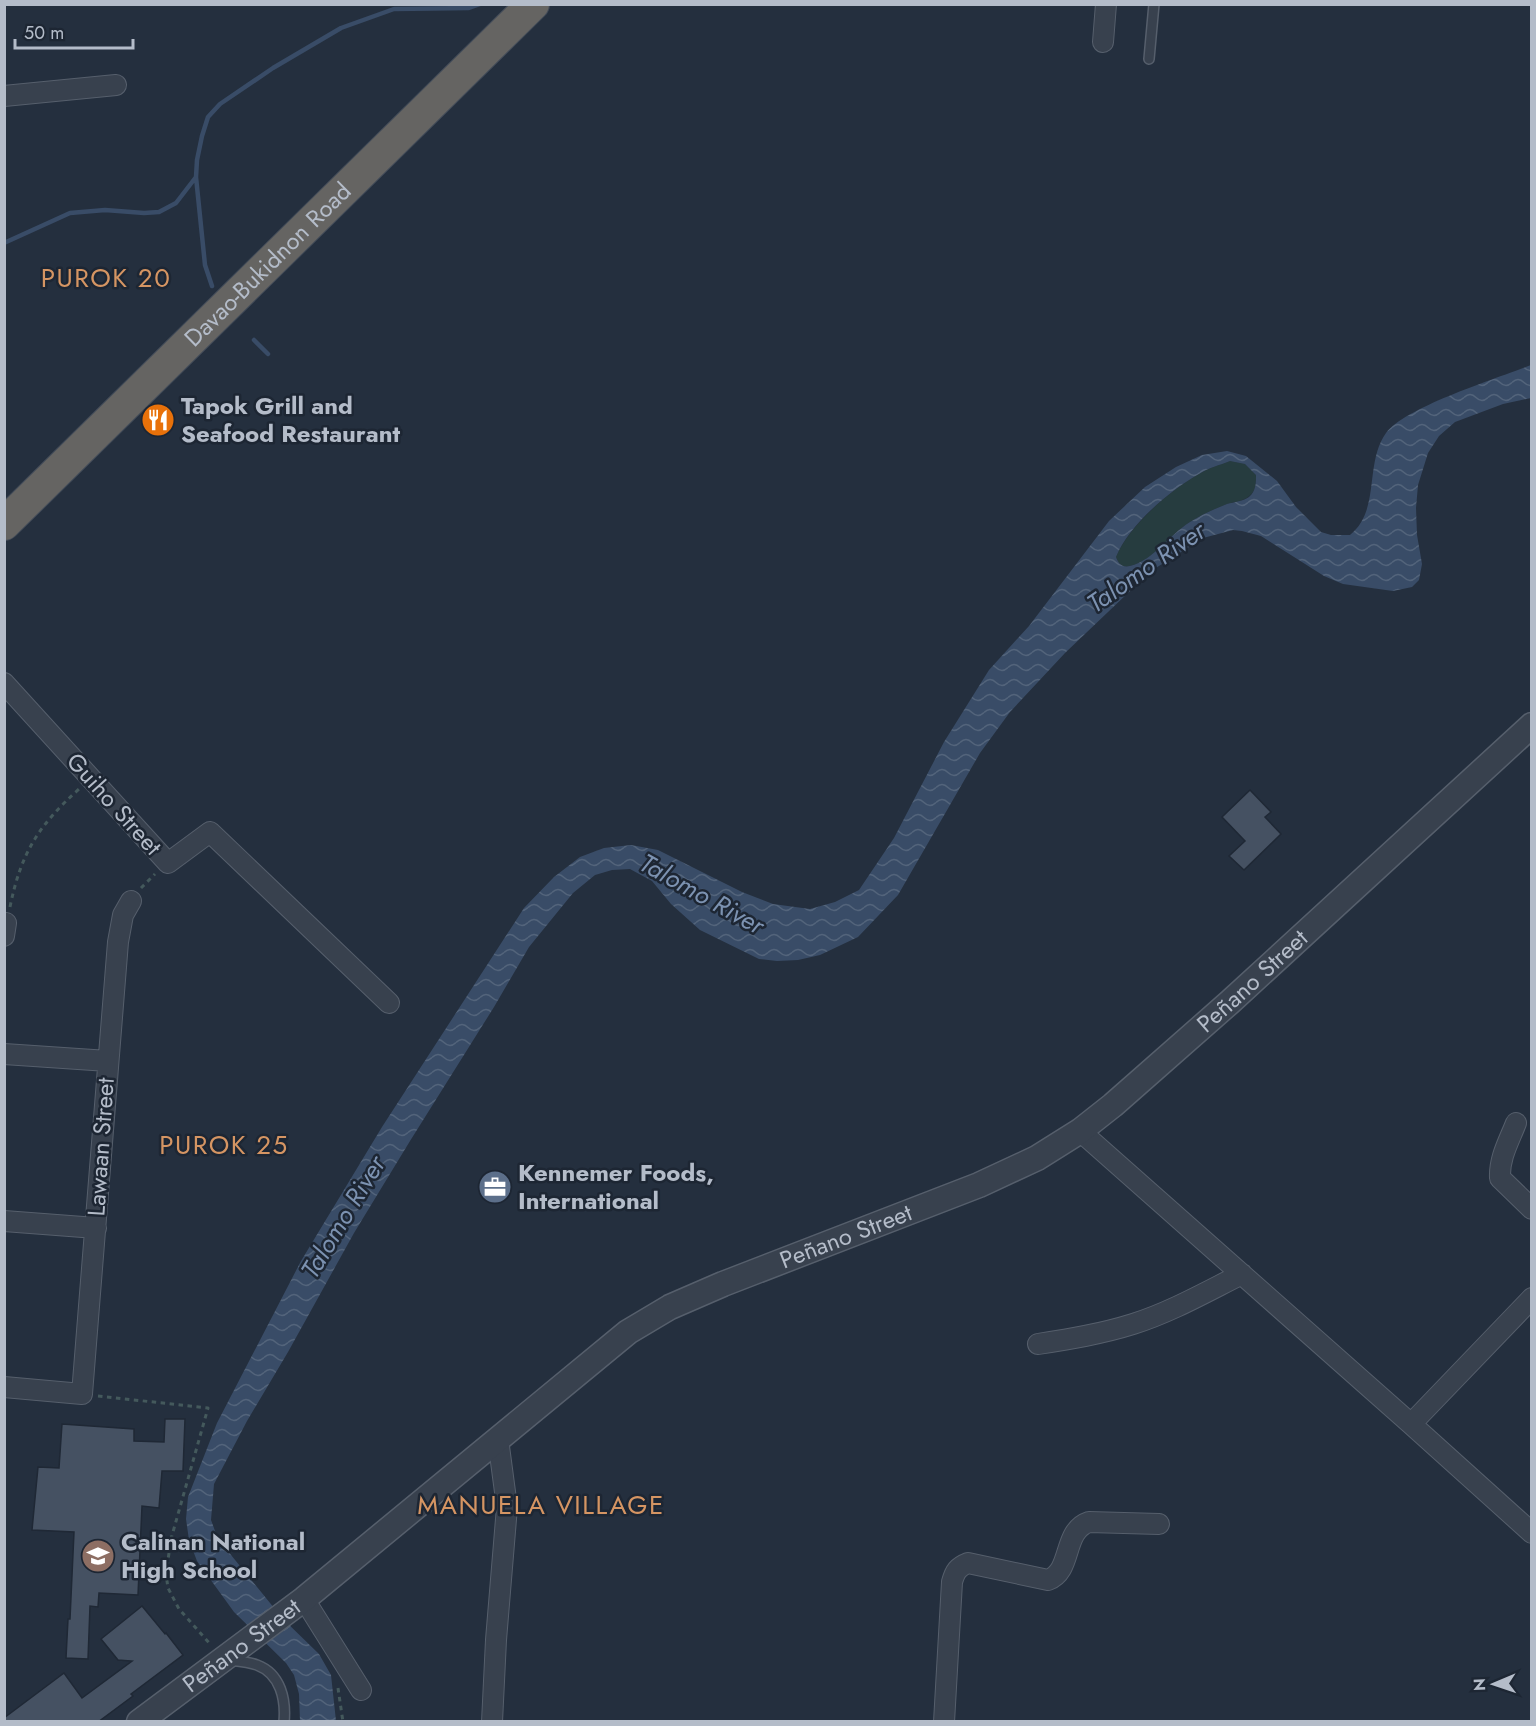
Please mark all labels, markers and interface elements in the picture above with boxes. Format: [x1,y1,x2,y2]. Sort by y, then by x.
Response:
scale bar [15,12,134,50]
text: 50 m [24,20,64,46]
street label: Davao-Bukidnon Road [176,174,359,355]
district label: PUROK 20 [41,259,171,297]
place label: Tapok Grill and Seafood Restaurant [181,388,400,451]
restaurant icon: Tapok Grill and Seafood Restaurant [140,402,176,438]
water label: Talomo River [1079,511,1214,622]
street label: Guiho Street [59,745,170,863]
water label: Talomo River [633,844,772,945]
street label: Peñano Street [1189,921,1316,1041]
street label: Lawaan Street [78,1076,123,1217]
district label: PUROK 25 [159,1126,289,1164]
water label: Talomo River [291,1147,395,1286]
place label: Kennemer Foods, International [518,1155,714,1218]
office icon: Kennemer Foods, International [477,1169,513,1205]
street label: Peñano Street [774,1195,917,1277]
district label: MANUELA VILLAGE [417,1486,665,1524]
place label: Calinan National High School [121,1524,305,1587]
school or university icon: Calinan National High School [80,1538,116,1574]
street label: Peñano Street [175,1589,308,1701]
north arrow [1464,1654,1524,1714]
text: N [1468,1678,1491,1691]

